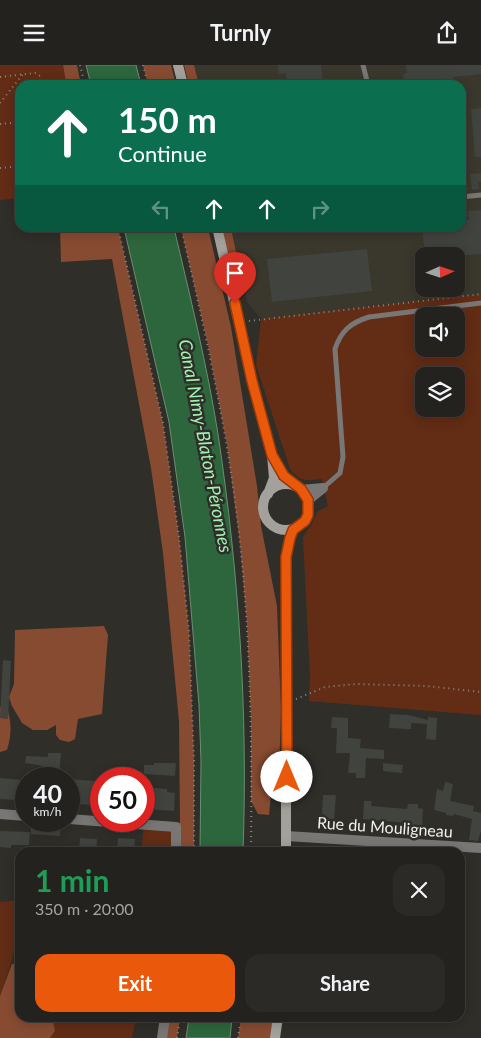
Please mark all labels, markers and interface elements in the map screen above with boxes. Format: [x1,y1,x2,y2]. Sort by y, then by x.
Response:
icon: menu [20,19,48,47]
text: Turnly [210,19,271,46]
icon: share [433,19,461,47]
text: 150 m [118,98,217,140]
icon: ahead [35,100,100,165]
text: Continue [118,140,207,167]
icon: left [147,195,175,223]
icon: ahead [200,195,228,223]
icon: ahead [253,195,281,223]
icon: right [306,195,334,223]
north arrow [415,247,465,297]
map controls [415,247,465,417]
pin [214,252,256,303]
icon: arrive [221,259,249,287]
button: sound [415,307,465,357]
water label: Canal Nimy-Blaton-Péronnes [175,337,237,554]
button: layers [415,367,465,417]
position arrow [260,750,312,802]
speed limit sign: 50 [90,767,155,832]
text: 40 [33,778,62,808]
text: km/h [33,804,62,819]
street label: Rue du Mouligneau [317,812,453,841]
text: 1 min [35,862,109,898]
button: close [393,864,445,916]
text: 350 m · 20:00 [35,899,134,918]
button: Exit [35,954,235,1012]
button: Share [245,954,445,1012]

